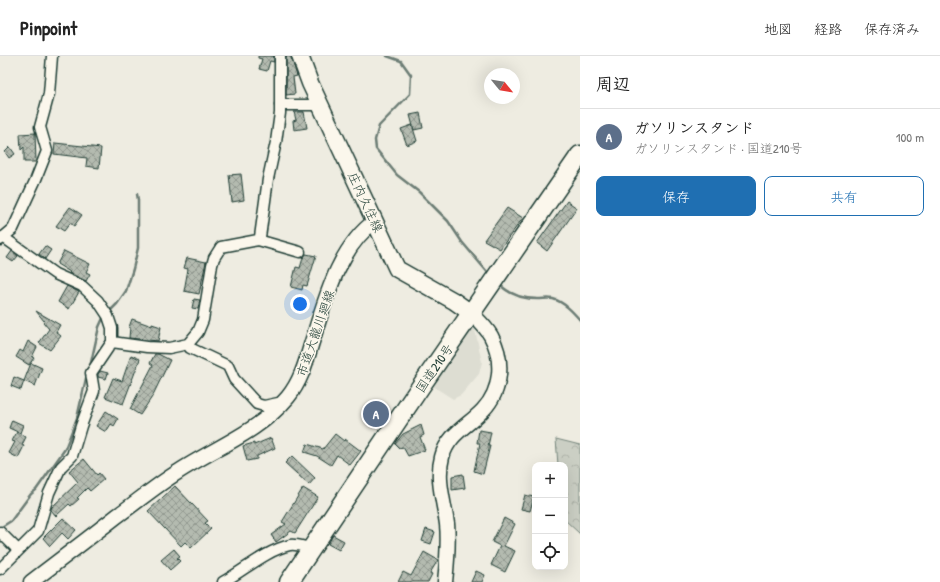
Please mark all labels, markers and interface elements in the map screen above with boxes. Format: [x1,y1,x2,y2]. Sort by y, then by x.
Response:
text: Pinpoint [20,15,77,41]
text: 地図 [764,19,792,38]
text: 経路 [814,19,842,38]
text: 保存済み [864,19,920,38]
north arrow [484,68,520,104]
text: 周辺 [596,72,630,95]
text: ガソリンスタンド [634,117,754,138]
text: A [606,128,612,146]
text: 100 m [896,128,924,146]
text: ガソリンスタンド · 国道210号 [634,139,802,157]
street label: 庄内久住線 [344,169,388,236]
button: 保存 [596,176,756,216]
button: 共有 [764,176,924,216]
street label: 市道大龍川廻線 [292,286,339,379]
your location [290,294,310,314]
street label: 国道210号 [411,340,457,396]
pin: A [363,399,389,429]
map controls [532,462,568,570]
button: + [532,462,568,498]
button: − [532,498,568,534]
button: locate [532,534,568,570]

